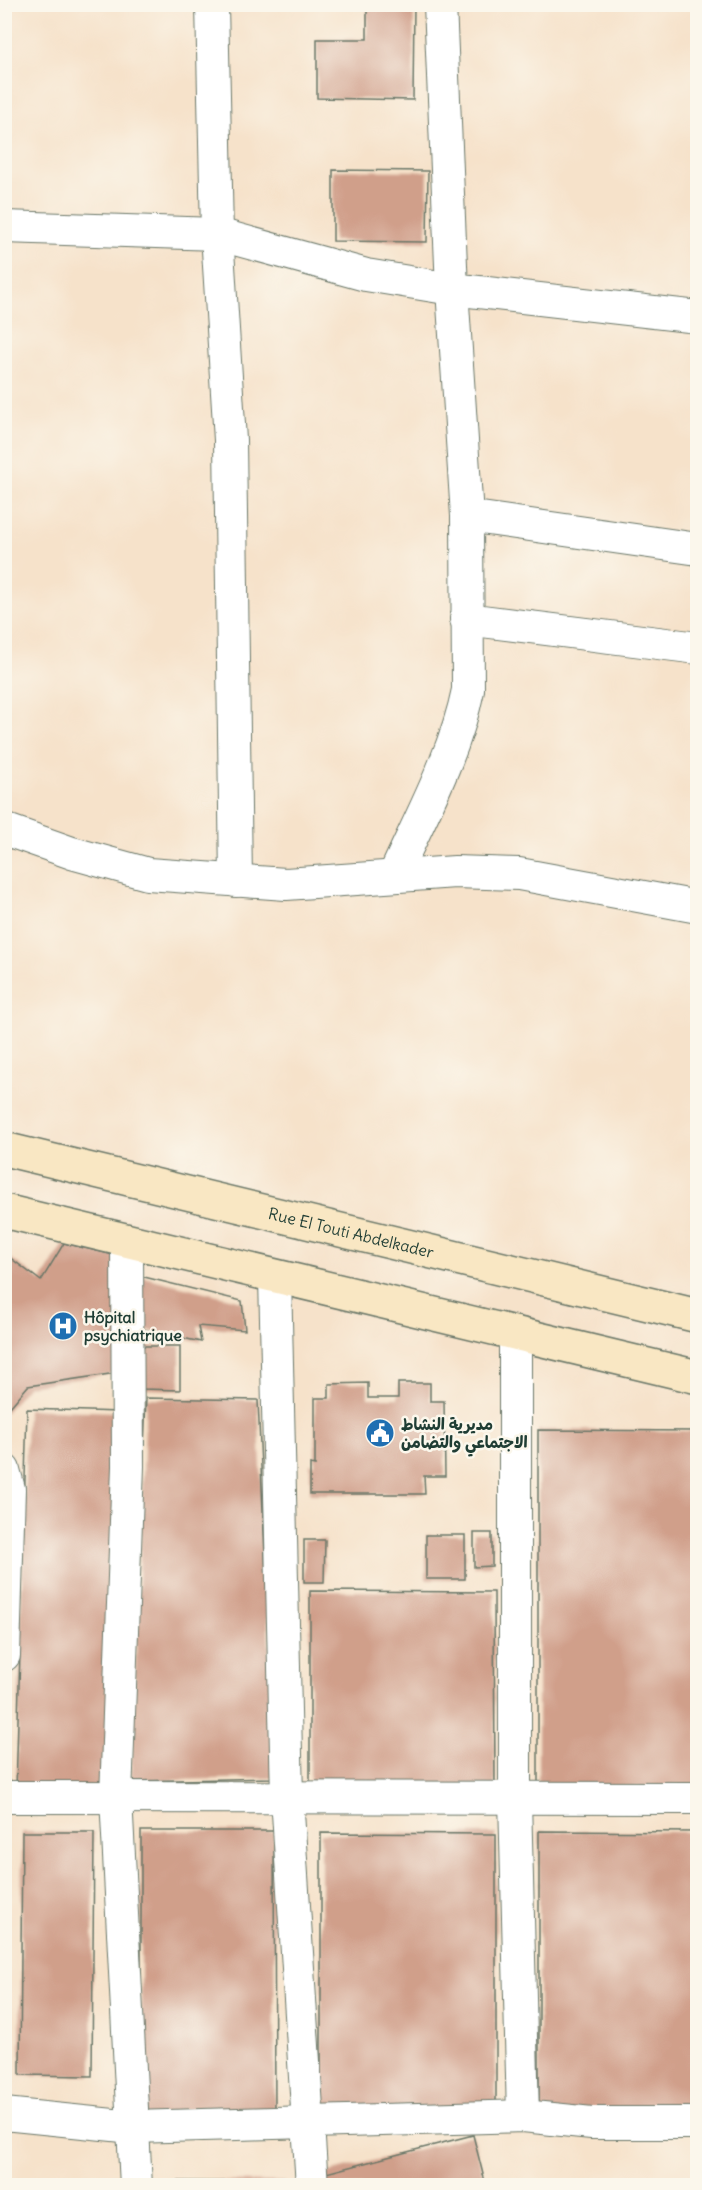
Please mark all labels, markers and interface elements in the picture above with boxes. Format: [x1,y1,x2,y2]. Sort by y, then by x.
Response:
street label: Rue El Touti Abdelkader [266,1203,436,1262]
place label: Hôpital psychiatrique [84,1307,182,1346]
hospital icon: Hôpital psychiatrique [47,1310,79,1342]
place label: مديرية النشاط الاجتماعي والتضامن [401,1414,528,1457]
public building icon: مديرية النشاط الاجتماعي والتضامن [364,1417,396,1449]

